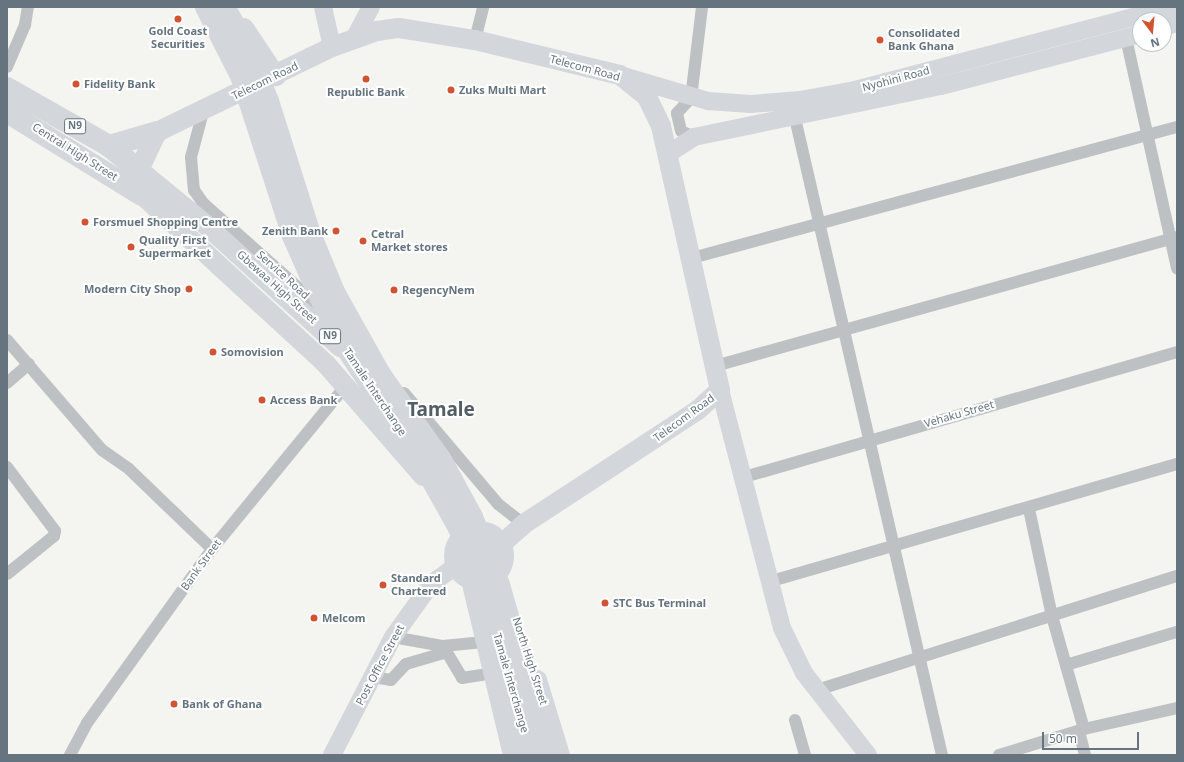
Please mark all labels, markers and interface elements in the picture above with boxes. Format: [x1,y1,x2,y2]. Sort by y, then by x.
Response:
north arrow [1132,12,1172,52]
marker: Gold Coast Securities [173,14,183,24]
place label: Gold Coast Securities [149,25,207,51]
place label: Consolidated Bank Ghana [888,27,960,53]
marker: Consolidated Bank Ghana [875,35,885,45]
text: N [1149,35,1162,51]
street label: Telecom Road [548,52,622,84]
street label: Telecom Road [230,59,300,103]
street label: Nyohini Road [861,64,931,94]
marker: Republic Bank [361,74,371,84]
place label: Fidelity Bank [84,77,155,91]
marker: Fidelity Bank [71,79,81,89]
place label: Zuks Multi Mart [459,83,546,97]
place label: Republic Bank [327,85,405,99]
marker: Zuks Multi Mart [446,85,456,95]
road number: N9 [64,118,86,134]
street label: Central High Street [30,120,120,184]
place label: Forsmuel Shopping Centre [93,215,238,229]
marker: Forsmuel Shopping Centre [80,217,90,227]
place label: Zenith Bank [262,224,328,238]
marker: Zenith Bank [331,226,341,236]
place label: Cetral Market stores [371,228,448,254]
place label: Quality First Supermarket [139,234,211,260]
marker: Cetral Market stores [358,236,368,246]
marker: Quality First Supermarket [126,242,136,252]
street label: Gbewaa High Street [234,248,320,326]
street label: Service Road [254,248,312,302]
place label: Modern City Shop [84,282,181,296]
place label: RegencyNem [402,283,475,297]
marker: Modern City Shop [184,284,194,294]
marker: RegencyNem [389,285,399,295]
road number: N9 [319,328,341,344]
place label: Somovision [221,345,284,359]
street label: Tamale Interchange [341,346,409,438]
marker: Somovision [208,347,218,357]
street label: Telecom Road [651,391,717,445]
place label: Access Bank [270,393,337,407]
marker: Access Bank [257,395,267,405]
street label: Vehaku Street [923,398,995,430]
district label: Tamale [407,399,475,421]
street label: Bank Street [178,537,224,593]
place label: Standard Chartered [391,572,446,598]
marker: Standard Chartered [378,580,388,590]
place label: STC Bus Terminal [613,596,706,610]
marker: STC Bus Terminal [600,598,610,608]
place label: Melcom [322,611,365,625]
marker: Melcom [309,613,319,623]
street label: North High Street [510,616,550,706]
street label: Post Office Street [353,622,407,708]
street label: Tamale Interchange [490,632,532,734]
place label: Bank of Ghana [182,697,262,711]
marker: Bank of Ghana [169,699,179,709]
scale bar [1044,724,1141,750]
text: 50 m [1049,730,1077,747]

